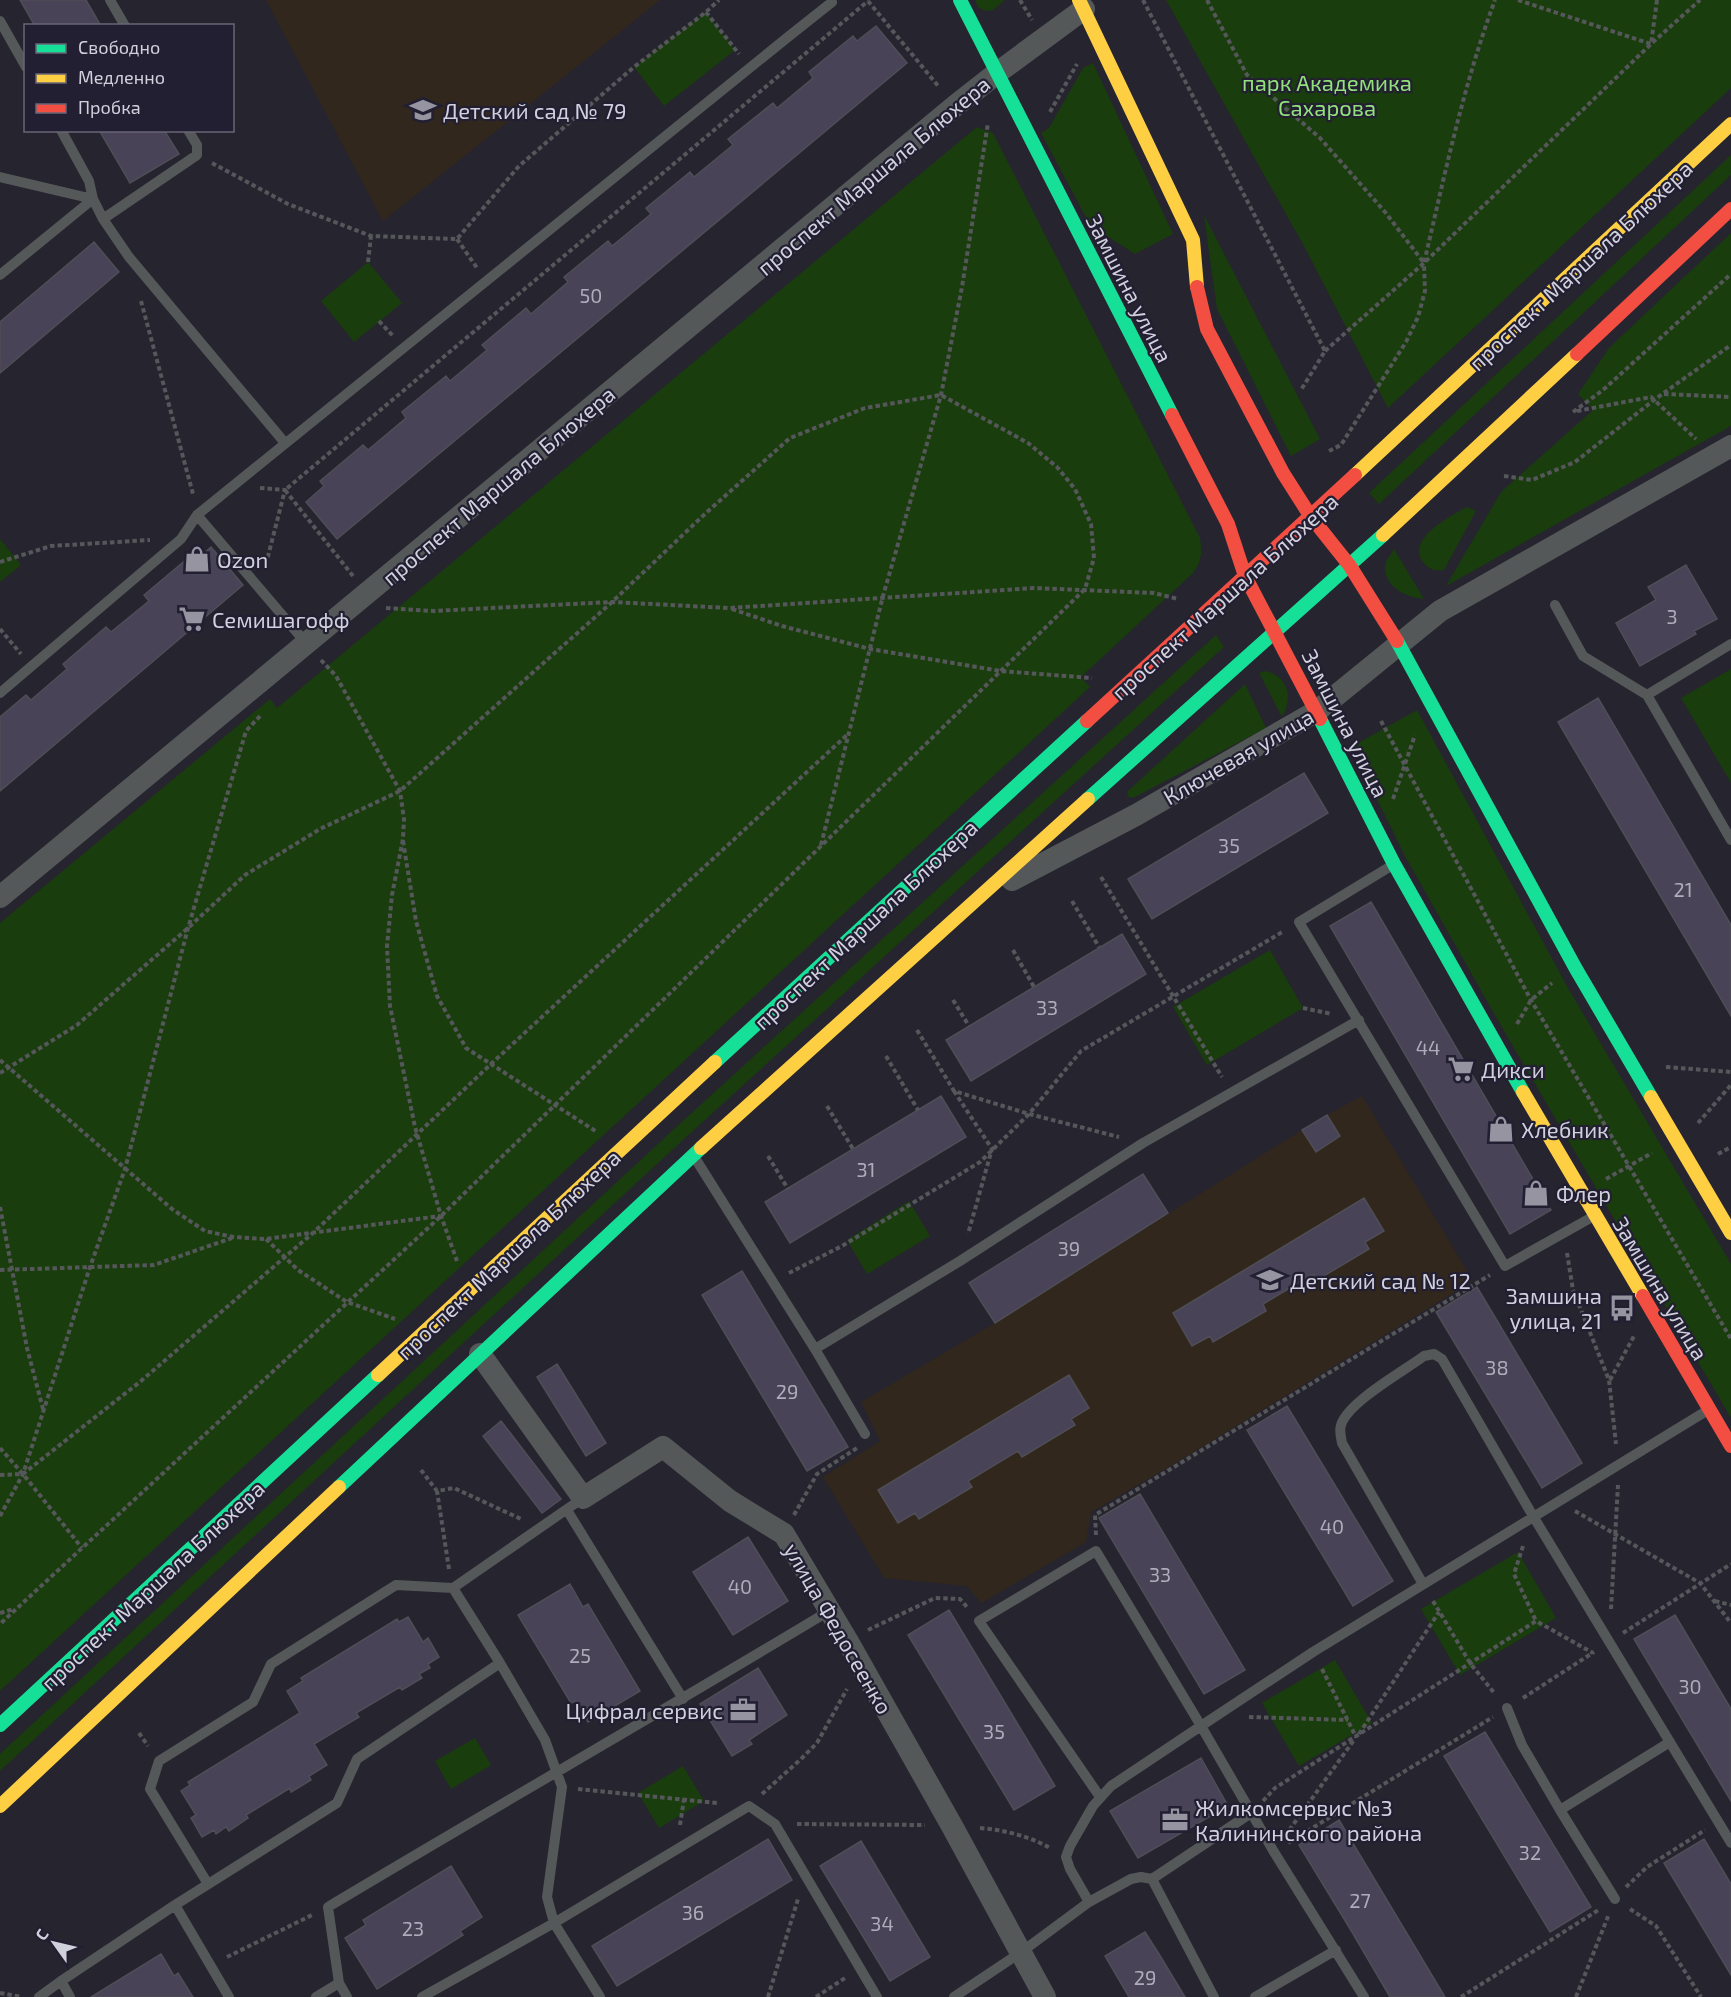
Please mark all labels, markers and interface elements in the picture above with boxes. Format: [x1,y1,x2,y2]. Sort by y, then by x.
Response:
legend [24,24,234,132]
text: Свободно [78,36,160,58]
text: Медленно [78,66,165,88]
park label: парк Академика Сахарова [1242,69,1412,120]
street label: проспект Маршала Блюхера [751,70,995,280]
school or university icon: Детский сад № 79 [408,95,438,125]
text: Пробка [78,96,141,118]
place label: Детский сад № 79 [443,97,627,123]
street label: проспект Маршала Блюхера [1463,155,1697,375]
street label: Замшина улица [1081,210,1179,367]
house number: 50 [580,283,602,307]
street label: проспект Маршала Блюхера [376,380,620,590]
street label: проспект Маршала Блюхера [1105,487,1343,705]
shop icon: Ozon [182,544,212,574]
place label: Ozon [217,546,268,572]
supermarket icon: Семишагофф [177,604,207,634]
house number: 3 [1666,604,1678,628]
place label: Семишагофф [212,606,350,632]
street label: Замшина улица [1297,645,1395,802]
street label: Ключевая улица [1158,702,1318,810]
street label: проспект Маршала Блюхера [748,814,982,1034]
house number: 35 [1218,833,1240,857]
house number: 21 [1673,877,1693,901]
house number: 33 [1036,995,1058,1019]
house number: 44 [1416,1035,1440,1059]
supermarket icon: Дикси [1446,1054,1476,1084]
place label: Дикси [1481,1056,1545,1082]
shop icon: Хлебник [1486,1114,1516,1144]
place label: Хлебник [1521,1116,1609,1142]
street label: проспект Маршала Блюхера [391,1144,625,1364]
house number: 31 [856,1157,876,1181]
shop icon: Флер [1521,1178,1551,1208]
place label: Флер [1556,1180,1611,1206]
street label: Замшина улица [1607,1212,1714,1365]
house number: 39 [1058,1236,1080,1260]
school or university icon: Детский сад № 12 [1255,1265,1285,1295]
place label: Детский сад № 12 [1290,1267,1471,1293]
place label: Замшина улица, 21 [1506,1282,1602,1334]
bus stop icon: Замшина улица, 21 [1607,1293,1637,1323]
house number: 38 [1485,1355,1509,1379]
house number: 29 [776,1379,798,1403]
street label: проспект Маршала Блюхера [35,1475,269,1695]
house number: 40 [1320,1514,1344,1538]
street label: улица Федосеенко [779,1538,899,1719]
house number: 33 [1149,1562,1171,1586]
house number: 40 [728,1574,752,1598]
house number: 25 [569,1643,591,1667]
house number: 30 [1678,1674,1702,1698]
office icon: Цифрал сервис [728,1695,758,1725]
place label: Цифрал сервис [566,1697,723,1723]
house number: 35 [983,1719,1005,1743]
place label: Жилкомсервис №3 Калининского района [1195,1794,1422,1845]
office icon: Жилкомсервис №3 Калининского района [1160,1805,1190,1835]
house number: 32 [1519,1840,1541,1864]
house number: 27 [1349,1888,1371,1912]
house number: 36 [682,1900,704,1924]
house number: 34 [870,1911,894,1935]
north arrow [24,1913,84,1973]
house number: 23 [402,1916,424,1940]
text: С [31,1925,52,1944]
house number: 29 [1134,1965,1156,1989]

